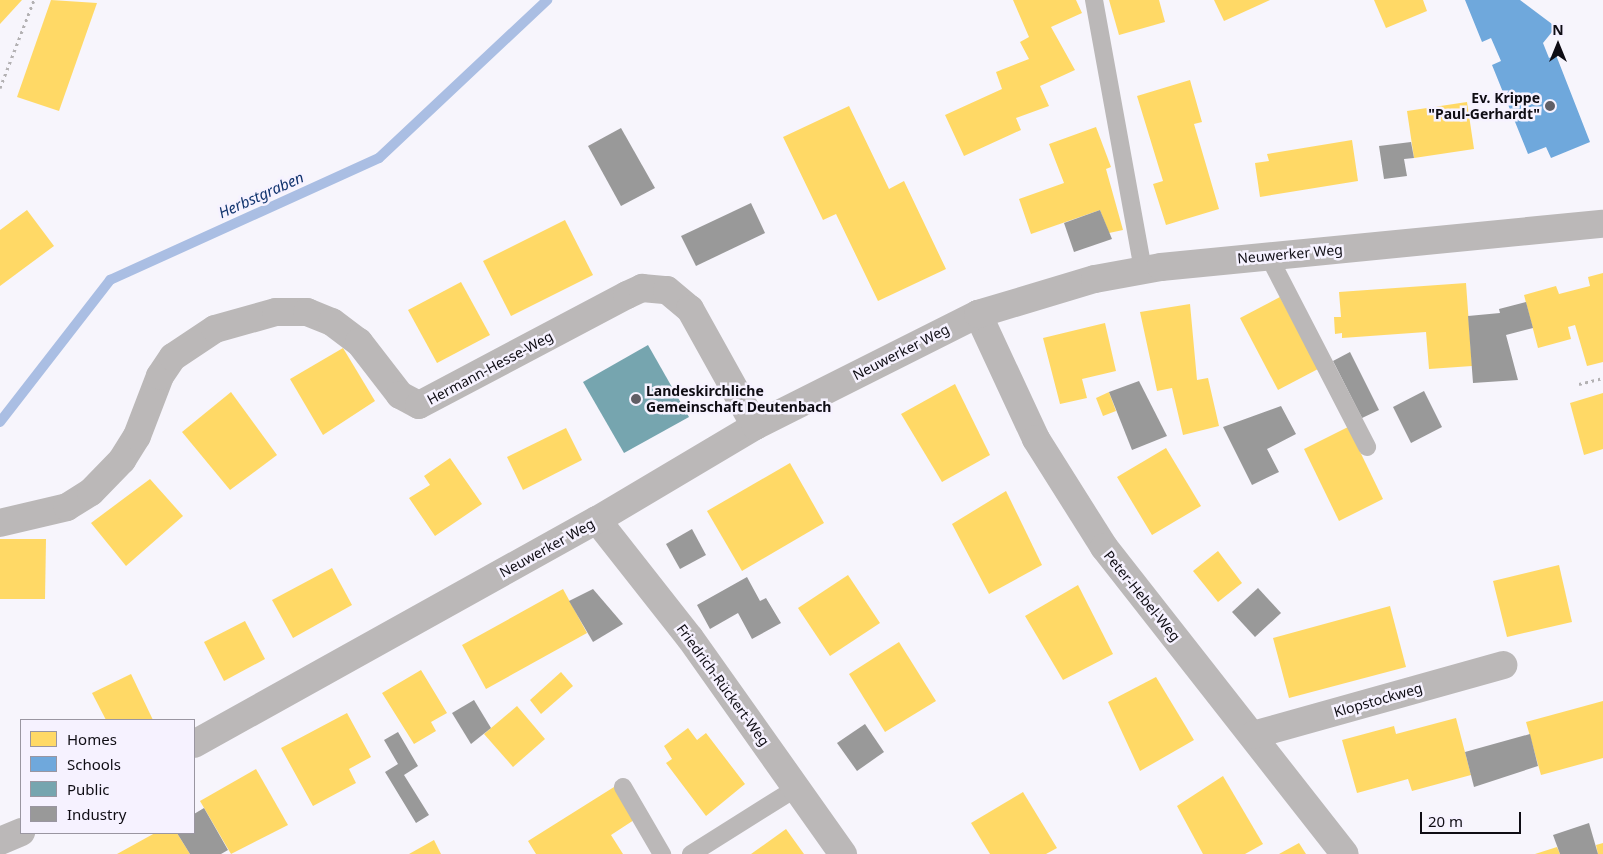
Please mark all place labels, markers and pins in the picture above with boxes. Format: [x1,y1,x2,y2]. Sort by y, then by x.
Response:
place label: Ev. Krippe "Paul-Gerhardt" [1428,90,1540,122]
marker: Ev. Krippe "Paul-Gerhardt" [1544,100,1556,112]
place label: Landeskirchliche Gemeinschaft Deutenbach [646,383,831,416]
marker: Landeskirchliche Gemeinschaft Deutenbach [630,393,642,405]

